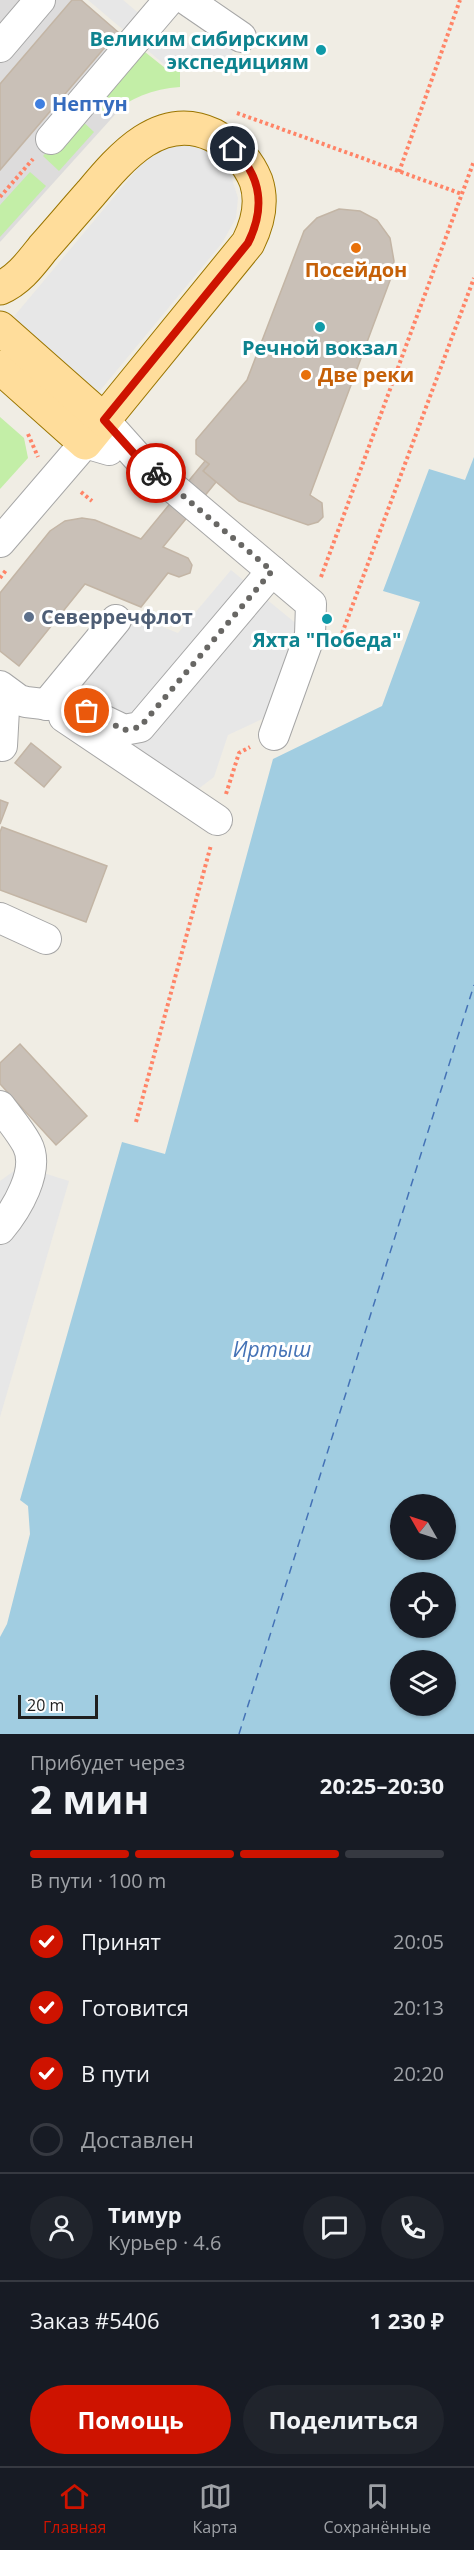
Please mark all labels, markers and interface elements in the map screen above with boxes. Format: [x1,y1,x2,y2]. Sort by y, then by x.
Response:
place label: Великим сибирским экспедициям [89,25,309,75]
marker: Великим сибирским экспедициям [314,43,328,57]
place label: Нептун [52,90,128,117]
marker: Нептун [33,97,47,111]
pin [207,123,258,174]
icon: home [216,132,249,165]
marker: Посейдон [349,241,363,255]
place label: Посейдон [305,256,407,283]
marker: Речной вокзал [313,320,327,334]
place label: Речной вокзал [242,334,398,361]
place label: Две реки [318,361,414,388]
marker: Две реки [299,368,313,382]
courier [126,443,186,503]
icon: bike [140,457,173,490]
place label: Северречфлот [41,603,193,630]
marker: Северречфлот [22,610,36,624]
marker: Яхта "Победа" [320,612,334,626]
place label: Яхта "Победа" [252,626,402,653]
pin [61,685,112,736]
icon: bag [70,694,103,727]
water label: Иртыш [233,1335,311,1363]
north arrow [390,1494,456,1560]
map controls [390,1494,456,1716]
button: locate [390,1572,456,1638]
button: layers [390,1650,456,1716]
scale bar [18,1692,98,1720]
text: 20 m [27,1694,64,1716]
text: Прибудет через [30,1749,185,1776]
text: 20:25–20:30 [320,1770,444,1800]
text: 2 мин [30,1772,149,1825]
text: В пути · 100 m [30,1867,166,1894]
icon: check [30,1925,63,1958]
text: Принят [81,1926,161,1956]
text: 20:05 [393,1928,444,1955]
icon: check [30,1991,63,2024]
text: Готовится [81,1992,189,2022]
text: 20:13 [393,1994,444,2021]
icon: check [30,2057,63,2090]
text: В пути [81,2058,150,2088]
text: 20:20 [393,2060,444,2087]
text: Доставлен [81,2124,194,2154]
button: person [30,2196,93,2259]
button: chat [303,2196,366,2259]
button: phone [381,2196,444,2259]
text: Тимур [108,2199,182,2229]
text: Курьер · 4.6 [108,2229,222,2256]
text: Заказ #5406 [30,2305,160,2335]
text: 1 230 ₽ [369,2305,444,2335]
button: Помощь [30,2385,231,2454]
button: Поделиться [243,2385,444,2454]
tab: Главная [43,2480,106,2538]
tab: Карта [193,2480,237,2538]
tab: Сохранённые [324,2480,431,2538]

